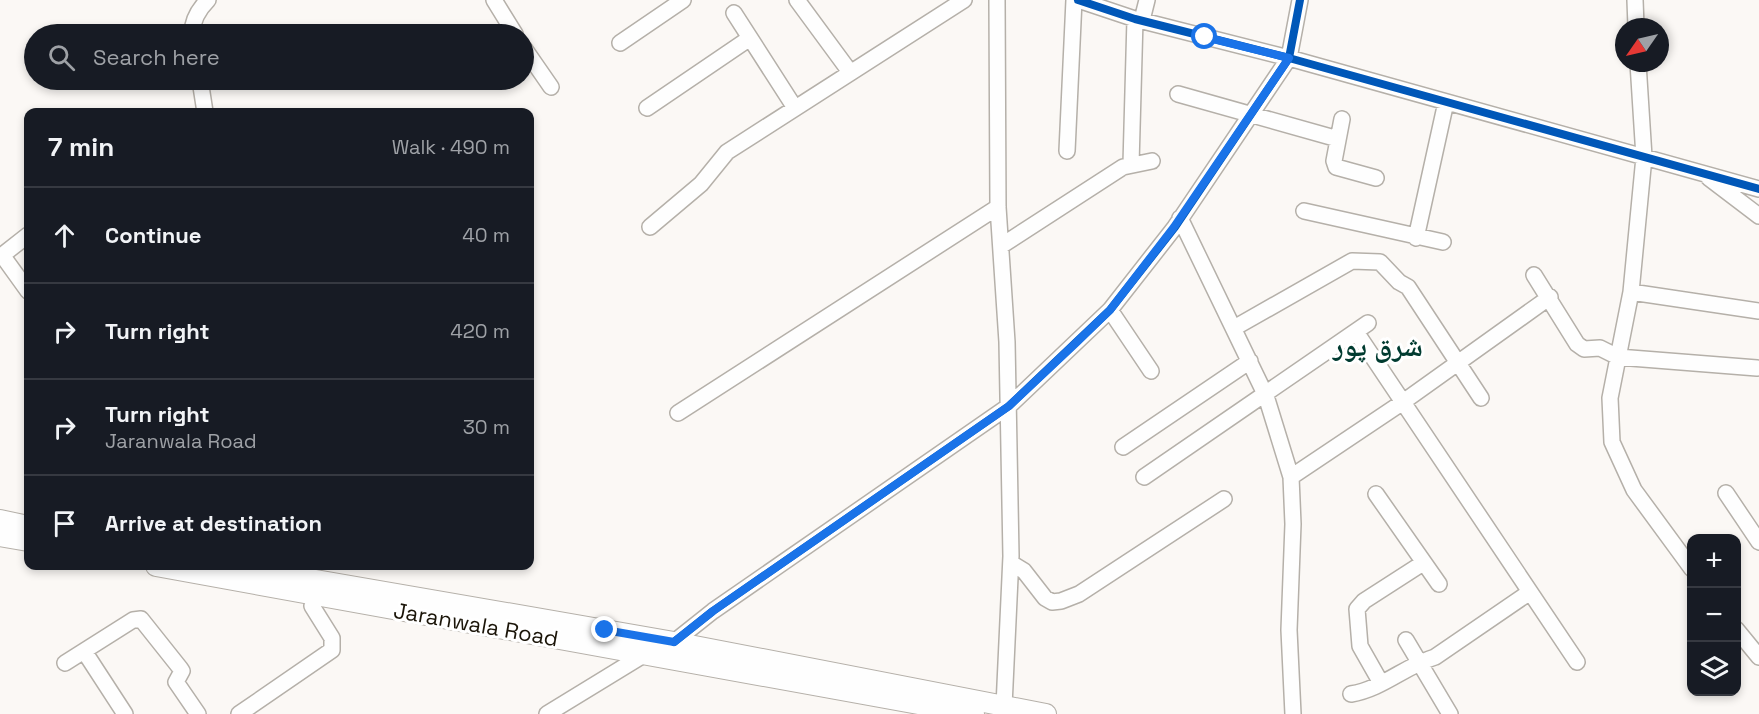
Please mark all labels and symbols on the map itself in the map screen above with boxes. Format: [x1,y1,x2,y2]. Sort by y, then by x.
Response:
north arrow [1615,18,1669,72]
route start [1191,23,1217,49]
district label: شرق پور [1332,328,1423,364]
street label: Jaranwala Road [391,596,561,652]
route end [591,616,617,642]

